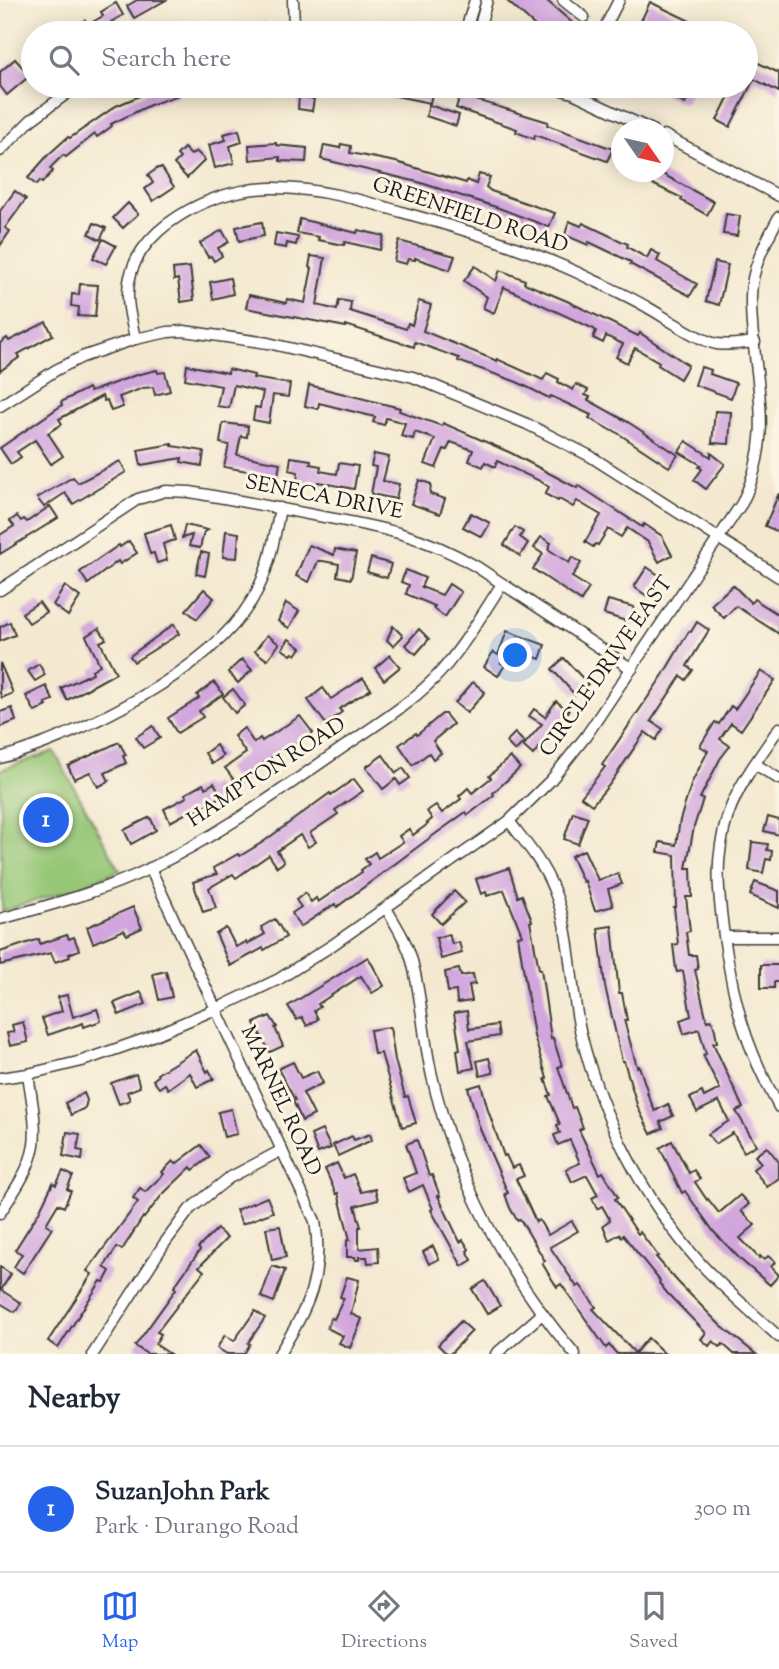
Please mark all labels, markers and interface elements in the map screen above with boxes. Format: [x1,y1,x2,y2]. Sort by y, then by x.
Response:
search box [21,21,758,98]
icon: search [45,41,83,79]
text: Search here [101,41,231,78]
north arrow [611,119,674,182]
street label: GREENFIELD ROAD [368,170,572,262]
street label: SENECA DRIVE [242,468,406,528]
street label: CIRCLE DRIVE EAST [533,570,681,763]
your location [498,638,532,672]
street label: HAMPTON ROAD [182,710,352,836]
pin: 1 [23,794,69,846]
street label: MARNEL ROAD [232,1021,328,1181]
text: Nearby [28,1378,120,1421]
text: SuzanJohn Park [95,1474,270,1511]
text: 1 [47,1493,55,1526]
text: 300 m [694,1493,751,1526]
text: Park · Durango Road [95,1511,299,1544]
tab: Map [101,1587,139,1656]
tab: Directions [341,1587,427,1656]
tab: Saved [629,1587,678,1656]

